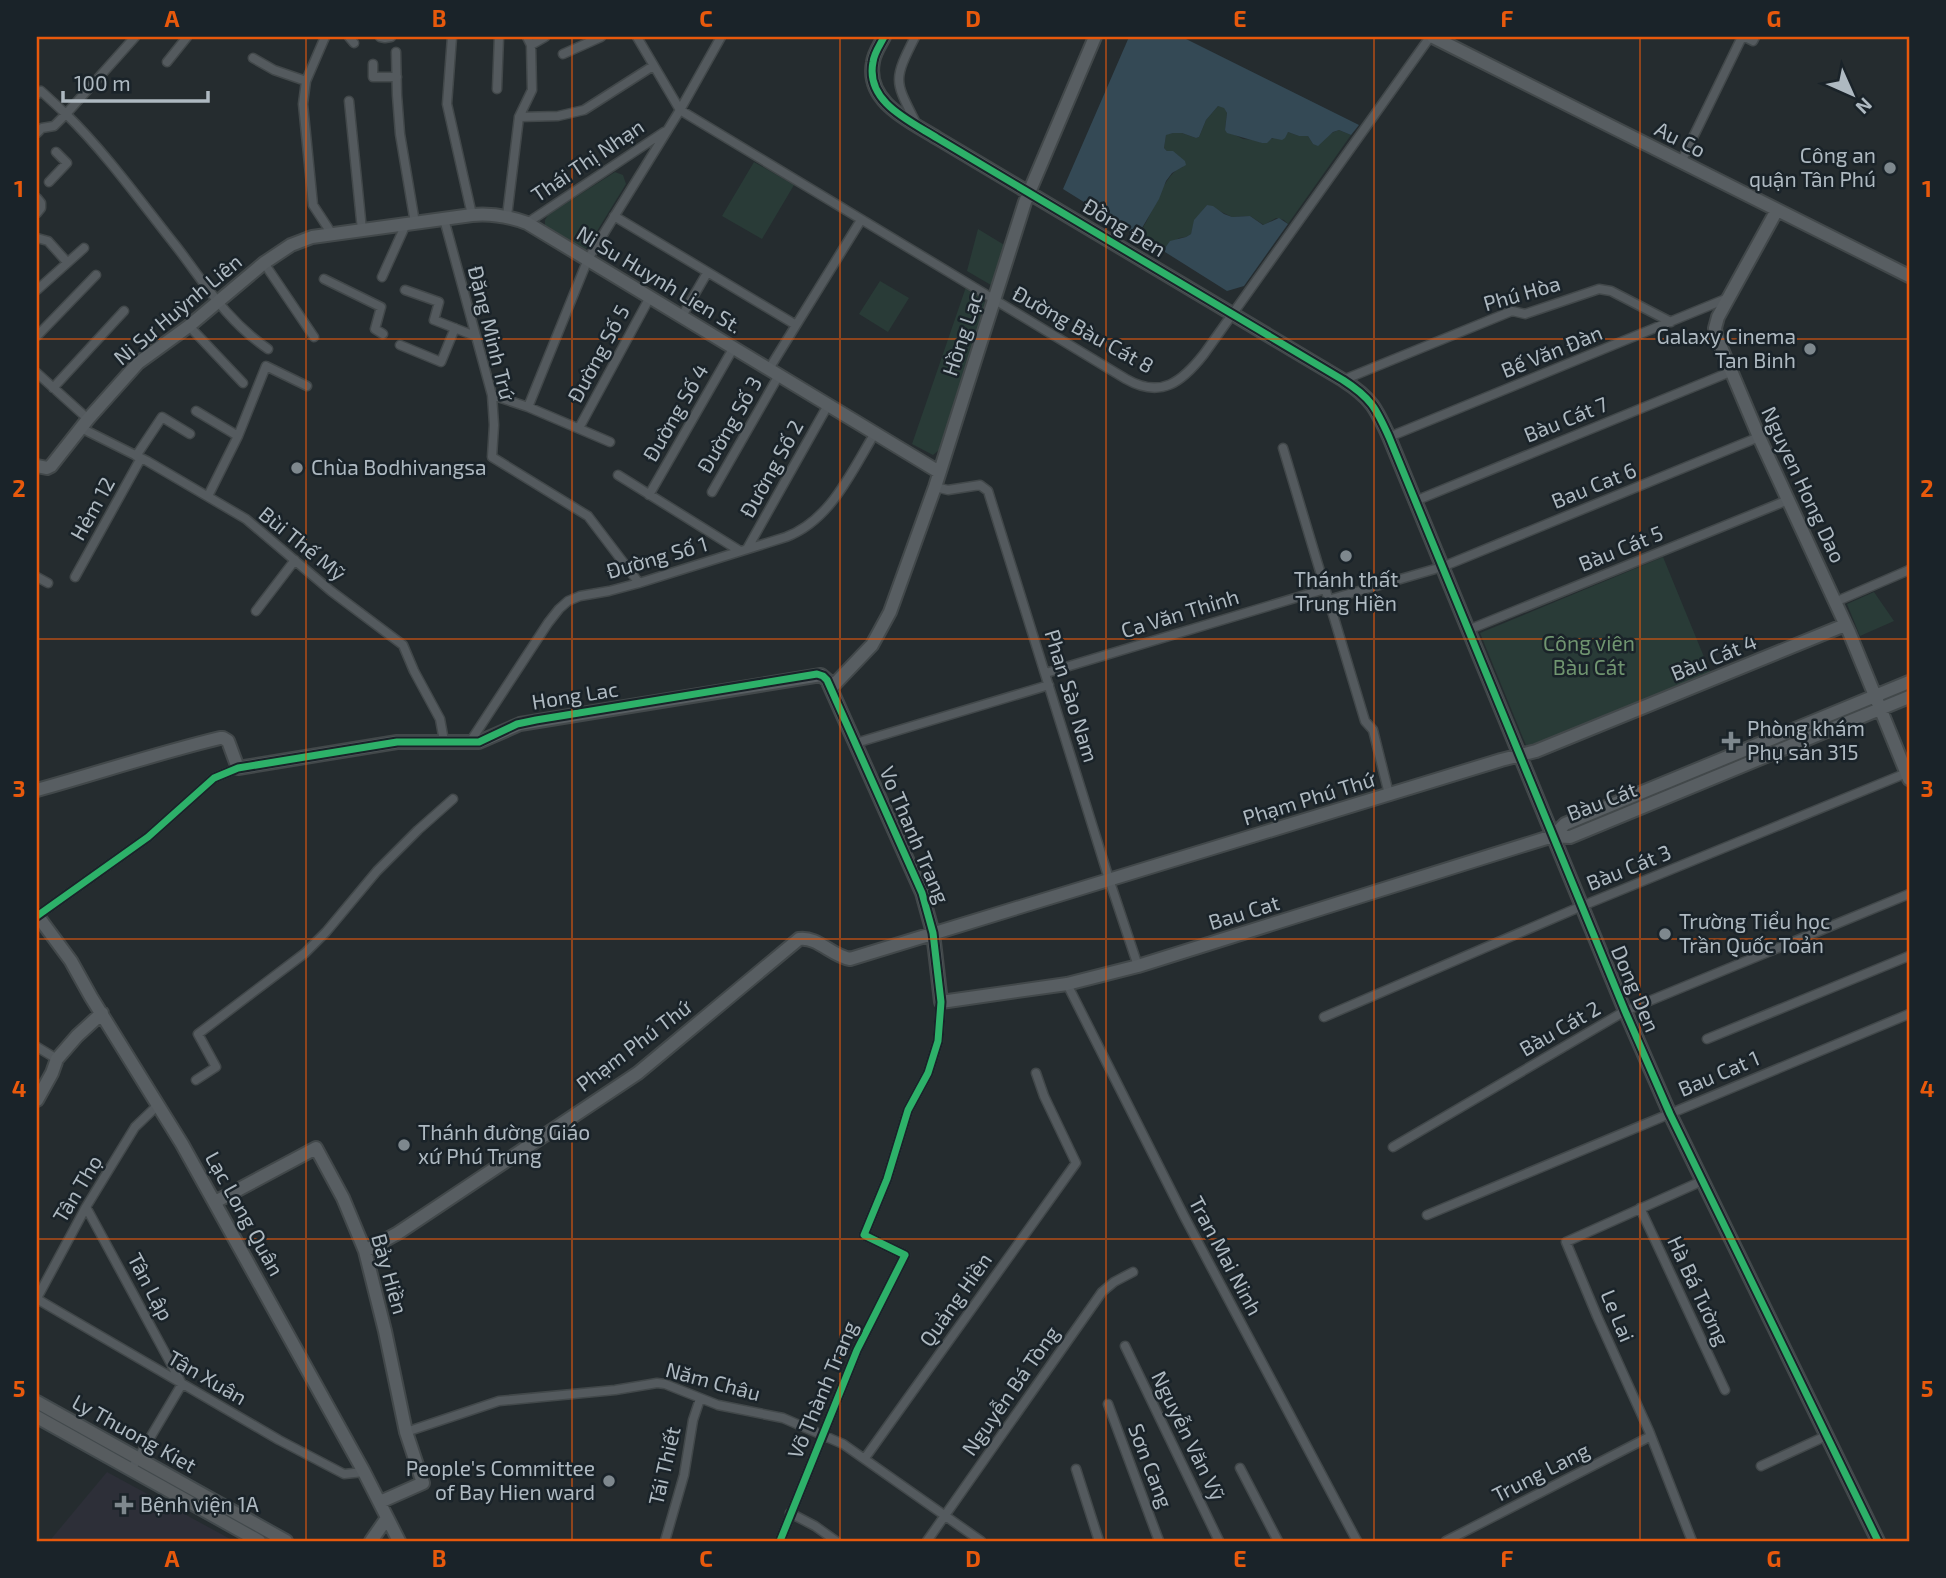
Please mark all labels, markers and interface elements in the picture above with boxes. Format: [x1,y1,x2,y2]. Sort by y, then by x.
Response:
text: A [164,4,180,32]
text: B [432,4,446,32]
text: C [699,4,713,32]
text: D [965,4,981,32]
text: E [1233,4,1247,32]
text: F [1501,4,1514,32]
text: G [1767,4,1781,32]
scale bar [63,60,208,104]
north arrow [1816,60,1886,130]
text: 100 m [74,70,131,95]
text: N [1851,93,1877,119]
street label: Thái Thị Nhạn [526,113,648,207]
street label: Au Co [1651,115,1710,162]
place label: Công an quận Tân Phú [1749,142,1876,191]
marker: Công an quận Tân Phú [1882,160,1898,176]
text: 1 [14,174,24,202]
text: 1 [1922,174,1932,202]
street label: Đồng Đen [1079,192,1171,261]
street label: Ni Su Huynh Lien St. [573,220,747,338]
street label: Ni Sư Huỳnh Liên [108,248,246,370]
street label: Đặng Minh Trứ [464,263,522,404]
street label: Phú Hòa [1480,270,1563,315]
street label: Đường Bàu Cát 8 [1009,280,1159,378]
street label: Hồng Lạc [936,288,987,379]
street label: Đường Số 5 [562,300,634,406]
street label: Bế Văn Đàn [1497,319,1606,382]
place label: Galaxy Cinema Tan Binh [1657,323,1796,372]
marker: Galaxy Cinema Tan Binh [1802,341,1818,357]
street label: Đường Số 4 [637,359,713,466]
street label: Đường Số 3 [691,371,766,477]
street label: Bàu Cát 7 [1520,390,1611,447]
street label: Nguyen Hong Dao [1757,402,1852,567]
street label: Đường Số 2 [734,415,808,521]
place label: Chùa Bodhivangsa [311,454,486,479]
street label: Bau Cat 6 [1547,456,1640,513]
marker: Chùa Bodhivangsa [289,460,305,476]
street label: Hẻm 12 [64,472,119,544]
text: 2 [12,474,26,502]
text: 2 [1920,474,1934,502]
street label: Bùi Thế Mỹ [255,500,351,585]
street label: Bàu Cát 5 [1575,519,1666,576]
street label: Đường Số 1 [603,530,710,583]
marker: Thánh thất Trung Hiền [1338,548,1354,564]
place label: Thánh thất Trung Hiền [1294,566,1398,615]
street label: Ca Văn Thỉnh [1118,583,1241,642]
street label: Phan Sào Nam [1040,626,1105,765]
street label: Bàu Cát 4 [1667,628,1760,685]
park label: Công viên Bàu Cát [1543,630,1635,679]
street label: Hong Lac [530,675,620,714]
place label: Phòng khám Phụ sản 315 [1747,715,1865,764]
marker: Phòng khám Phụ sản 315 [1721,731,1741,751]
street label: Vo Thanh Trang [875,762,956,907]
street label: Phạm Phú Thứ [1239,765,1379,830]
text: 3 [12,774,26,802]
text: 3 [1920,774,1934,802]
street label: Bàu Cát [1563,776,1640,825]
street label: Bàu Cát 3 [1582,838,1674,895]
street label: Bau Cat [1205,889,1282,934]
place label: Trường Tiểu học Trần Quốc Toản [1679,908,1830,958]
marker: Trường Tiểu học Trần Quốc Toản [1657,926,1673,942]
street label: Dong Den [1607,941,1666,1036]
street label: Phạm Phú Thứ [571,993,696,1096]
street label: Bàu Cát 2 [1514,995,1604,1061]
street label: Bau Cat 1 [1674,1044,1763,1101]
text: 4 [12,1074,26,1102]
text: 4 [1920,1074,1934,1102]
place label: Thánh đường Giáo xứ Phú Trung [418,1119,590,1168]
marker: Thánh đường Giáo xứ Phú Trung [396,1137,412,1153]
street label: Lạc Long Quân [200,1147,290,1280]
street label: Tân Thọ [47,1150,107,1227]
street label: Tran Mai Ninh [1184,1191,1268,1319]
street label: Bảy Hiền [367,1230,414,1317]
street label: Hà Bá Tường [1663,1232,1736,1349]
street label: Quảng Hiền [913,1247,997,1351]
street label: Tân Lập [123,1248,180,1324]
street label: Le Lai [1596,1286,1640,1345]
street label: Võ Thành Trang [781,1317,862,1462]
street label: Nguyễn Bá Tòng [956,1320,1064,1460]
street label: Tân Xuân [164,1344,252,1409]
street label: Năm Châu [663,1356,764,1405]
street label: Nguyễn Văn Vỹ [1147,1366,1232,1504]
text: 5 [13,1374,25,1402]
text: 5 [1921,1374,1933,1402]
street label: Ly Thuong Kiet [68,1388,201,1477]
street label: Sơn Cang [1124,1420,1179,1511]
street label: Tái Thiết [642,1424,685,1507]
street label: Trung Lang [1488,1436,1593,1507]
place label: People's Committee of Bay Hien ward [406,1455,595,1504]
marker: People's Committee of Bay Hien ward [601,1473,617,1489]
place label: Bệnh viện 1A [140,1491,259,1516]
marker: Bệnh viện 1A [114,1495,134,1515]
text: A [164,1544,180,1572]
text: B [432,1544,446,1572]
text: C [699,1544,713,1572]
text: D [965,1544,981,1572]
text: E [1233,1544,1247,1572]
text: F [1501,1544,1514,1572]
text: G [1767,1544,1781,1572]

